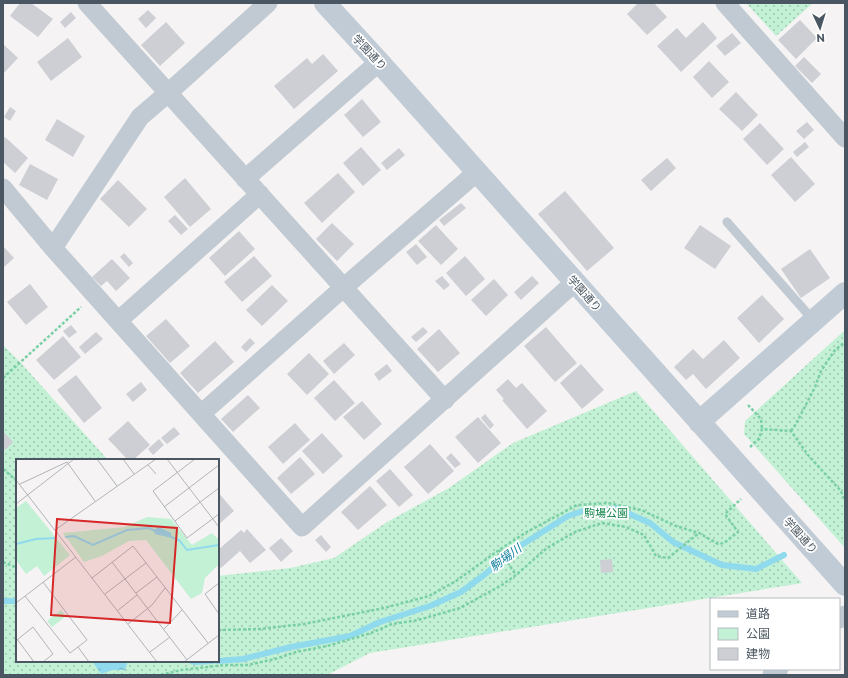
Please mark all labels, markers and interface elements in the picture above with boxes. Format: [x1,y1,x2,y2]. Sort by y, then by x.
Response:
north arrow [800,8,840,48]
street label: 学園通り [350,31,390,73]
text: N [816,32,825,45]
street label: 学園通り [565,272,605,314]
inset map [16,459,219,662]
park label: 駒場公園 [584,506,628,519]
street label: 学園通り [781,514,821,556]
water label: 駒場川 [486,539,525,573]
legend [710,598,840,670]
text: 道路 [746,606,770,620]
text: 公園 [746,626,770,640]
text: 建物 [746,646,770,660]

